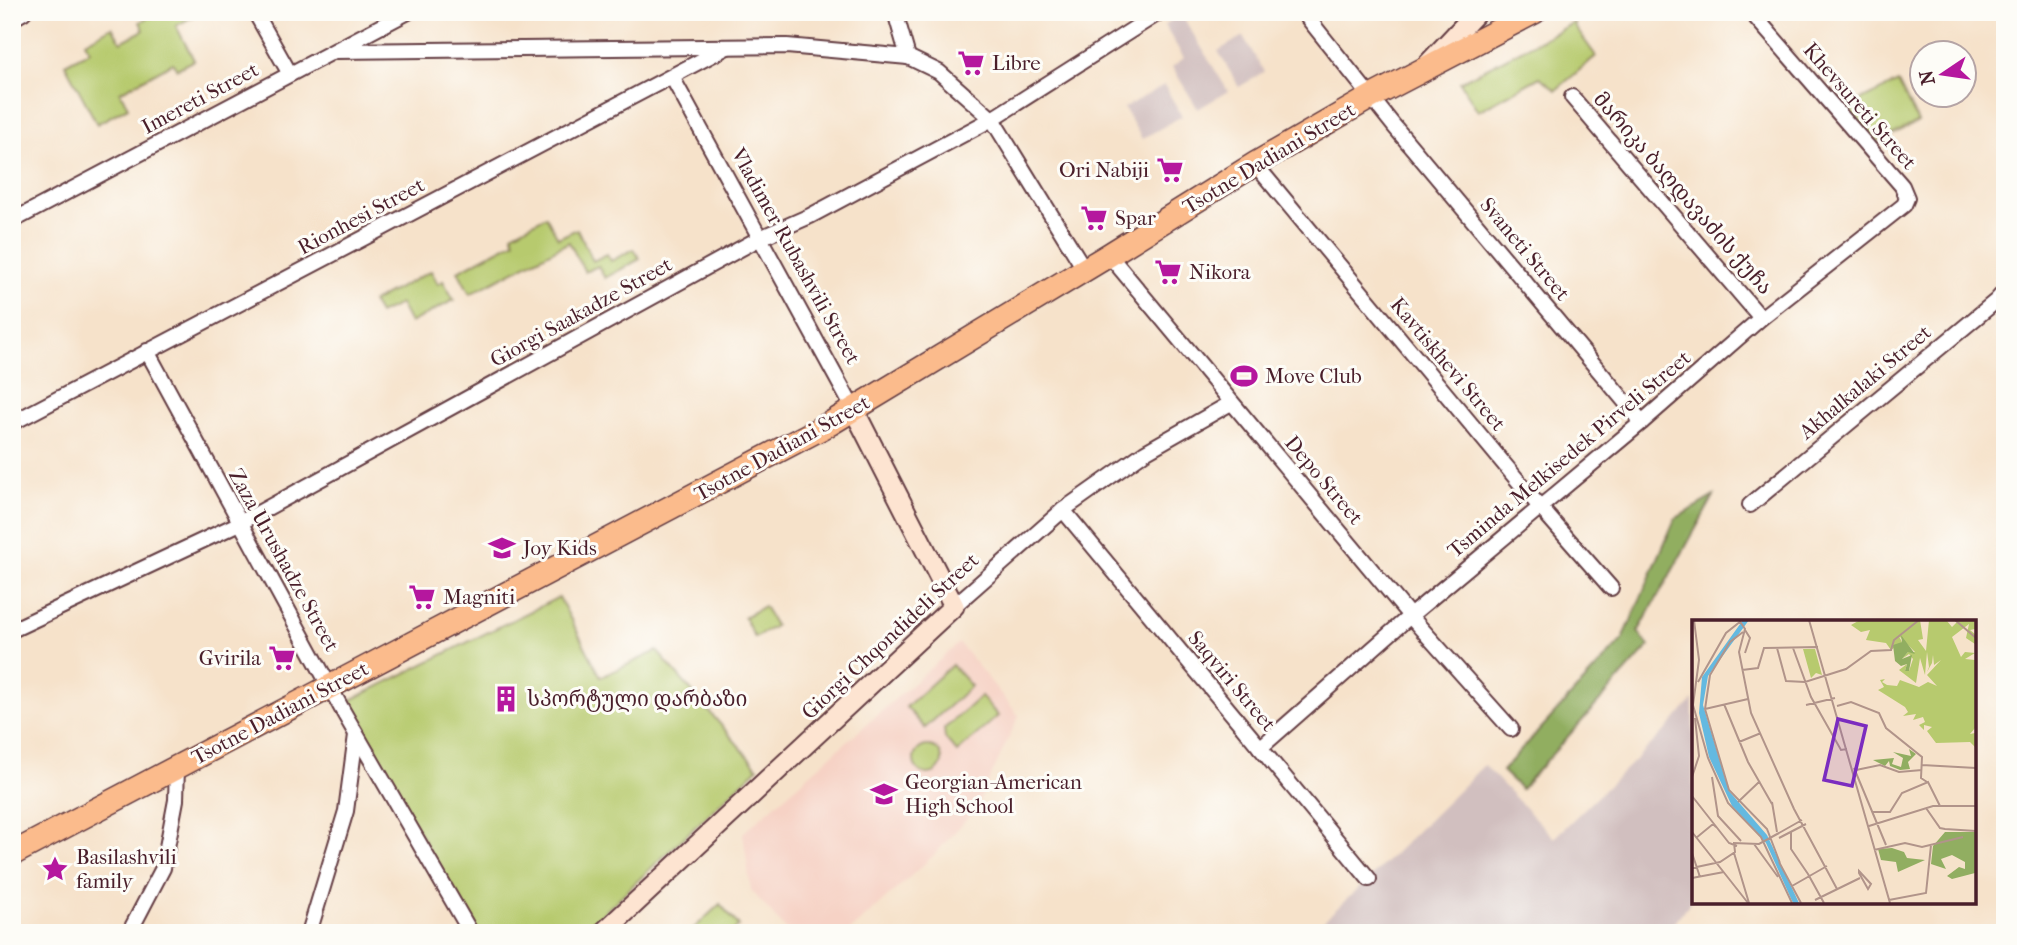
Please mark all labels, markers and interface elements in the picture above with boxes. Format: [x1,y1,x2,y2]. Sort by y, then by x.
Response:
street label: Khevsureti Street [1798,38,1922,175]
north arrow [1909,38,1979,108]
supermarket icon: Libre [956,48,986,78]
place label: Libre [992,51,1041,75]
street label: Imereti Street [138,57,263,139]
text: N [1915,68,1940,87]
street label: მარიკა ბაღდავაძის ქუჩა [1588,87,1777,300]
street label: Tsotne Dadiani Street [1179,97,1360,219]
street label: Vladimer Rubashvili Street [726,143,866,369]
supermarket icon: Ori Nabiji [1155,155,1185,185]
place label: Ori Nabiji [1059,158,1149,182]
street label: Rionhesi Street [294,172,429,259]
street label: Svaneti Street [1475,193,1575,306]
supermarket icon: Spar [1079,203,1109,233]
place label: Spar [1115,206,1156,230]
street label: Giorgi Saakadze Street [486,252,676,372]
supermarket icon: Nikora [1153,257,1183,287]
place label: Nikora [1189,260,1251,284]
street label: Kavtiskhevi Street [1385,293,1511,436]
street label: Akhalkalaki Street [1793,320,1936,445]
street label: Tsminda Melkisedek Pirveli Street [1443,345,1695,563]
sports icon: Move Club [1229,361,1259,391]
place label: Move Club [1265,364,1362,388]
street label: Tsotne Dadiani Street [690,390,874,506]
street label: Depo Street [1280,431,1368,530]
street label: Zaza Urushadze Street [224,465,344,656]
school or university icon: Joy Kids [487,533,517,563]
place label: Joy Kids [521,536,597,560]
street label: Giorgi Chqondideli Street [797,548,984,724]
supermarket icon: Magniti [407,582,437,612]
place label: Magniti [443,585,515,609]
inset map [1692,620,1975,903]
street label: Saqviri Street [1183,626,1281,736]
supermarket icon: Gvirila [267,643,297,673]
place label: Gvirila [199,646,261,670]
street label: Tsotne Dadiani Street [188,656,373,770]
building icon: სპორტული დარბაზი [491,684,521,714]
place label: სპორტული დარბაზი [527,687,747,712]
place label: Georgian-American High School [905,770,1082,818]
school or university icon: Georgian-American High School [869,779,899,809]
place label: Basilashvili family [76,845,177,893]
place icon: Basilashvili family [40,854,70,884]

